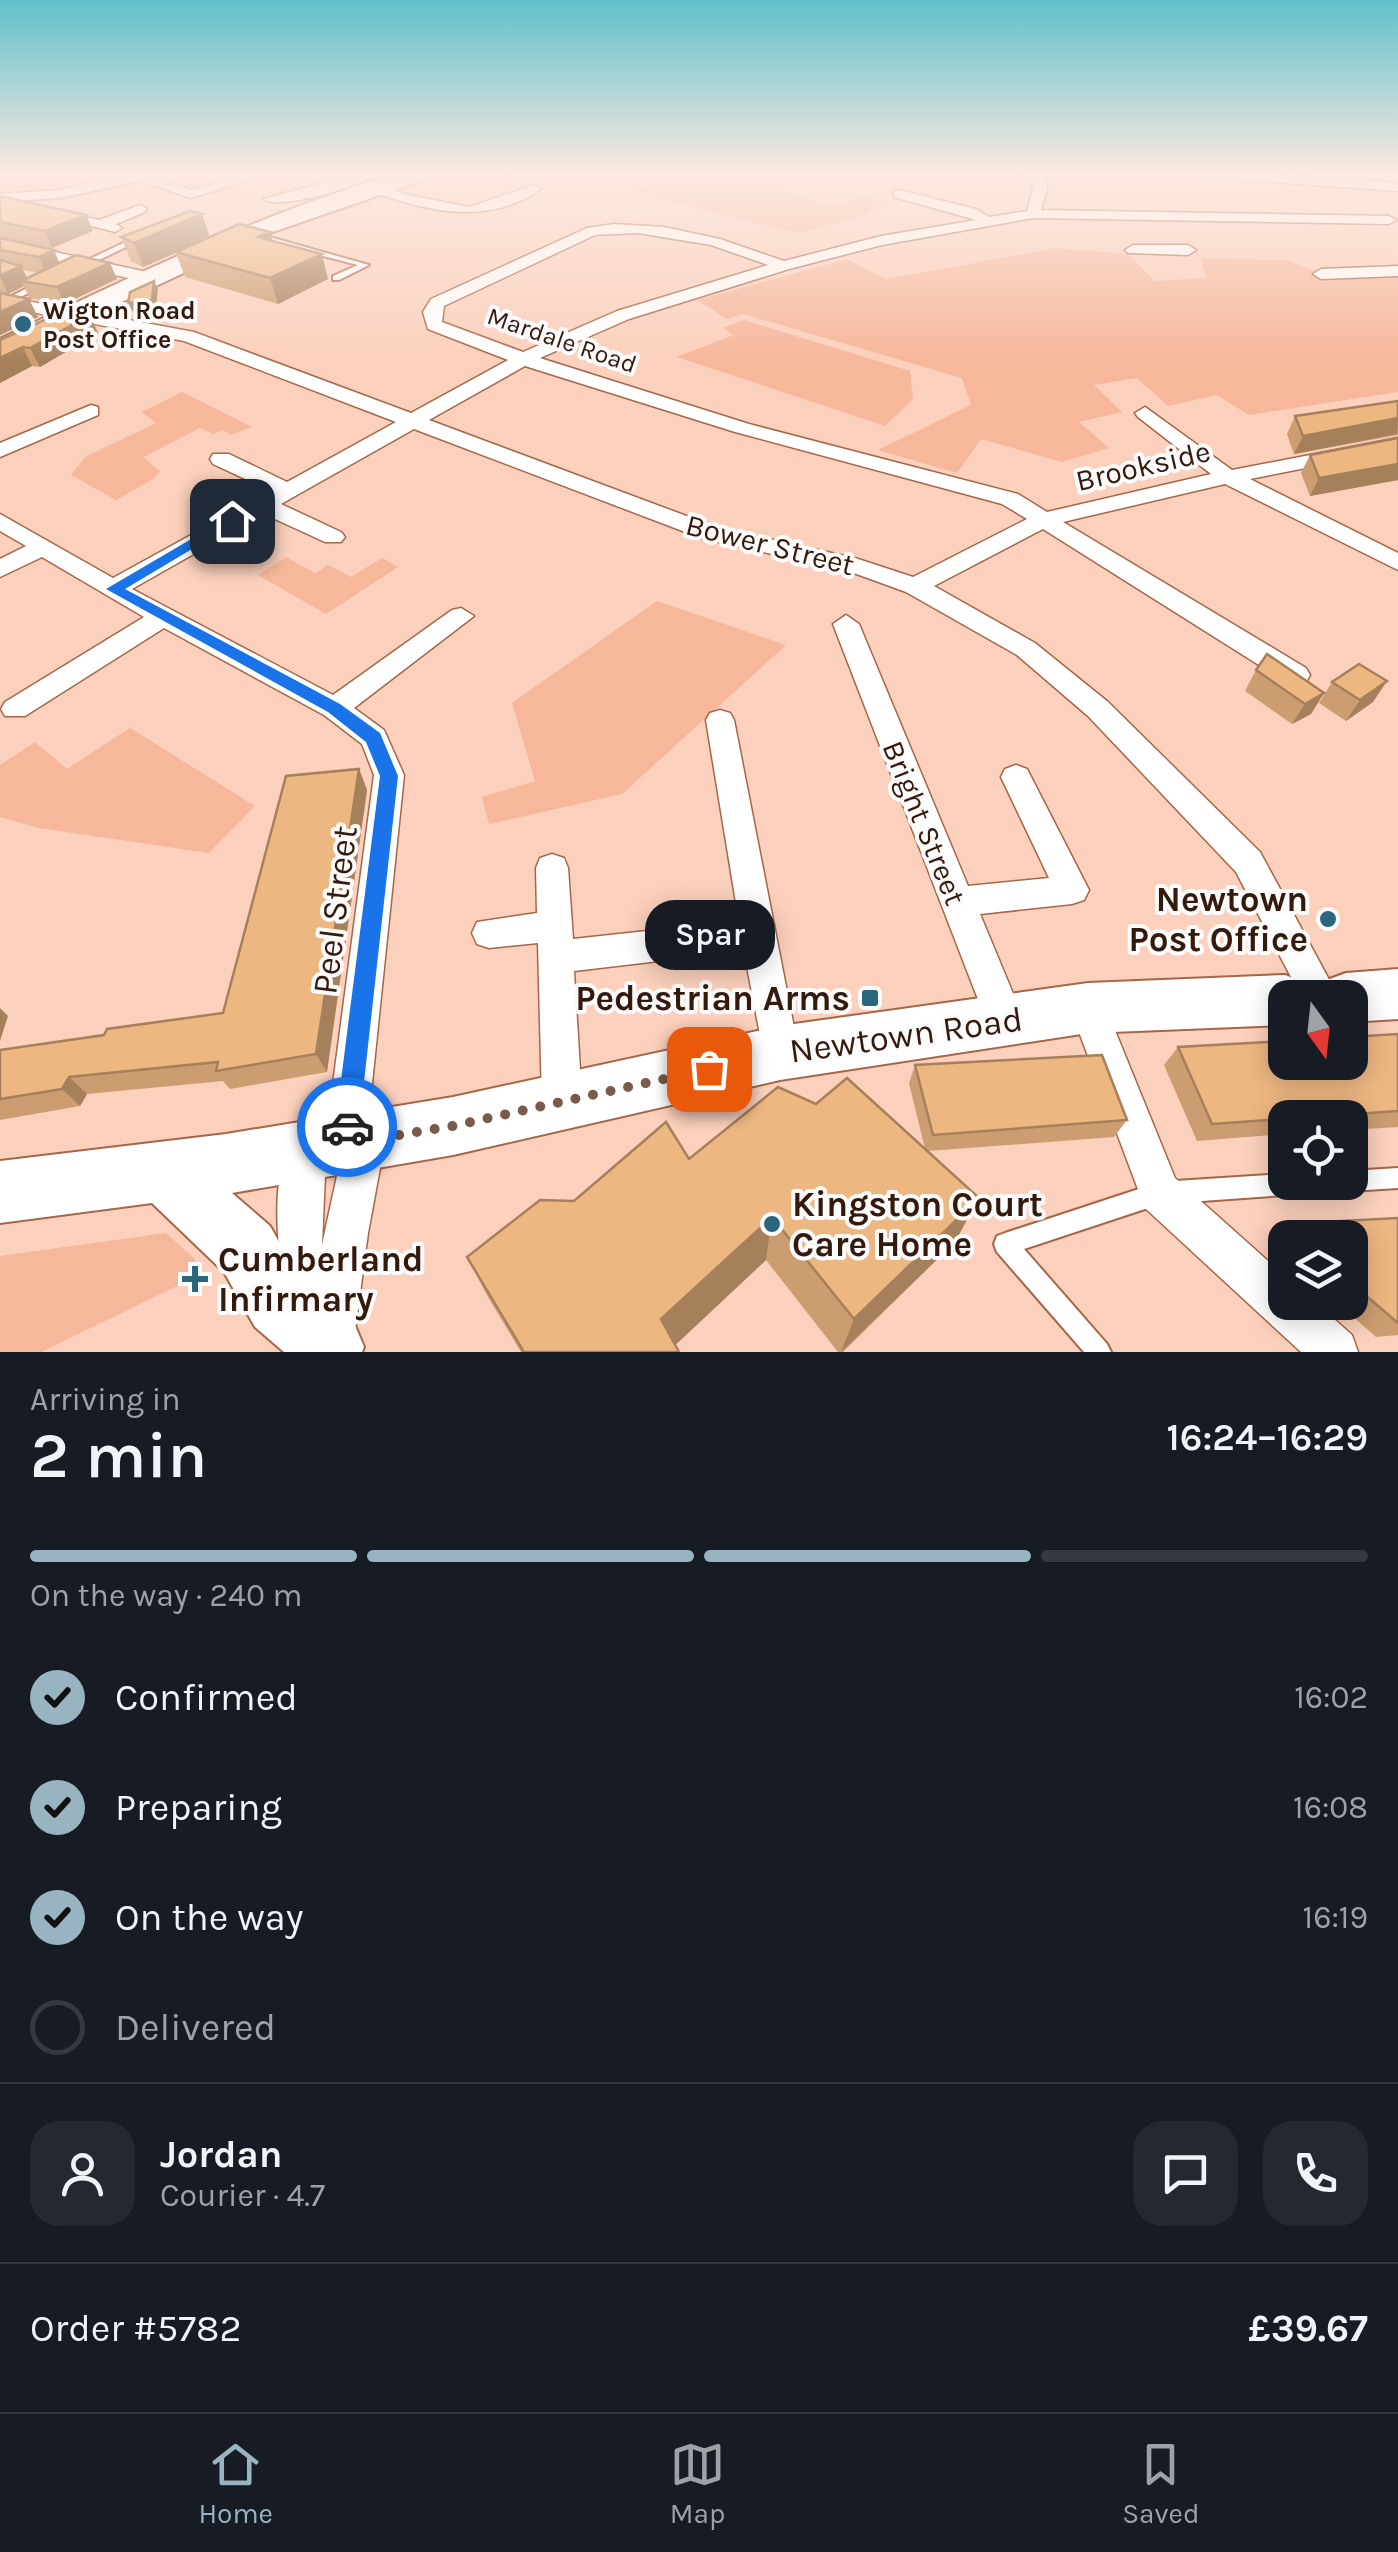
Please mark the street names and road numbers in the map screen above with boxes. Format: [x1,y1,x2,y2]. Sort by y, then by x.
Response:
street label: Mardale Road [484,301,640,379]
street label: Brookside [1072,433,1214,499]
street label: Bower Street [682,507,858,583]
street label: Bright Street [875,735,973,911]
street label: Peel Street [304,823,366,997]
street label: Newtown Road [787,998,1025,1072]

